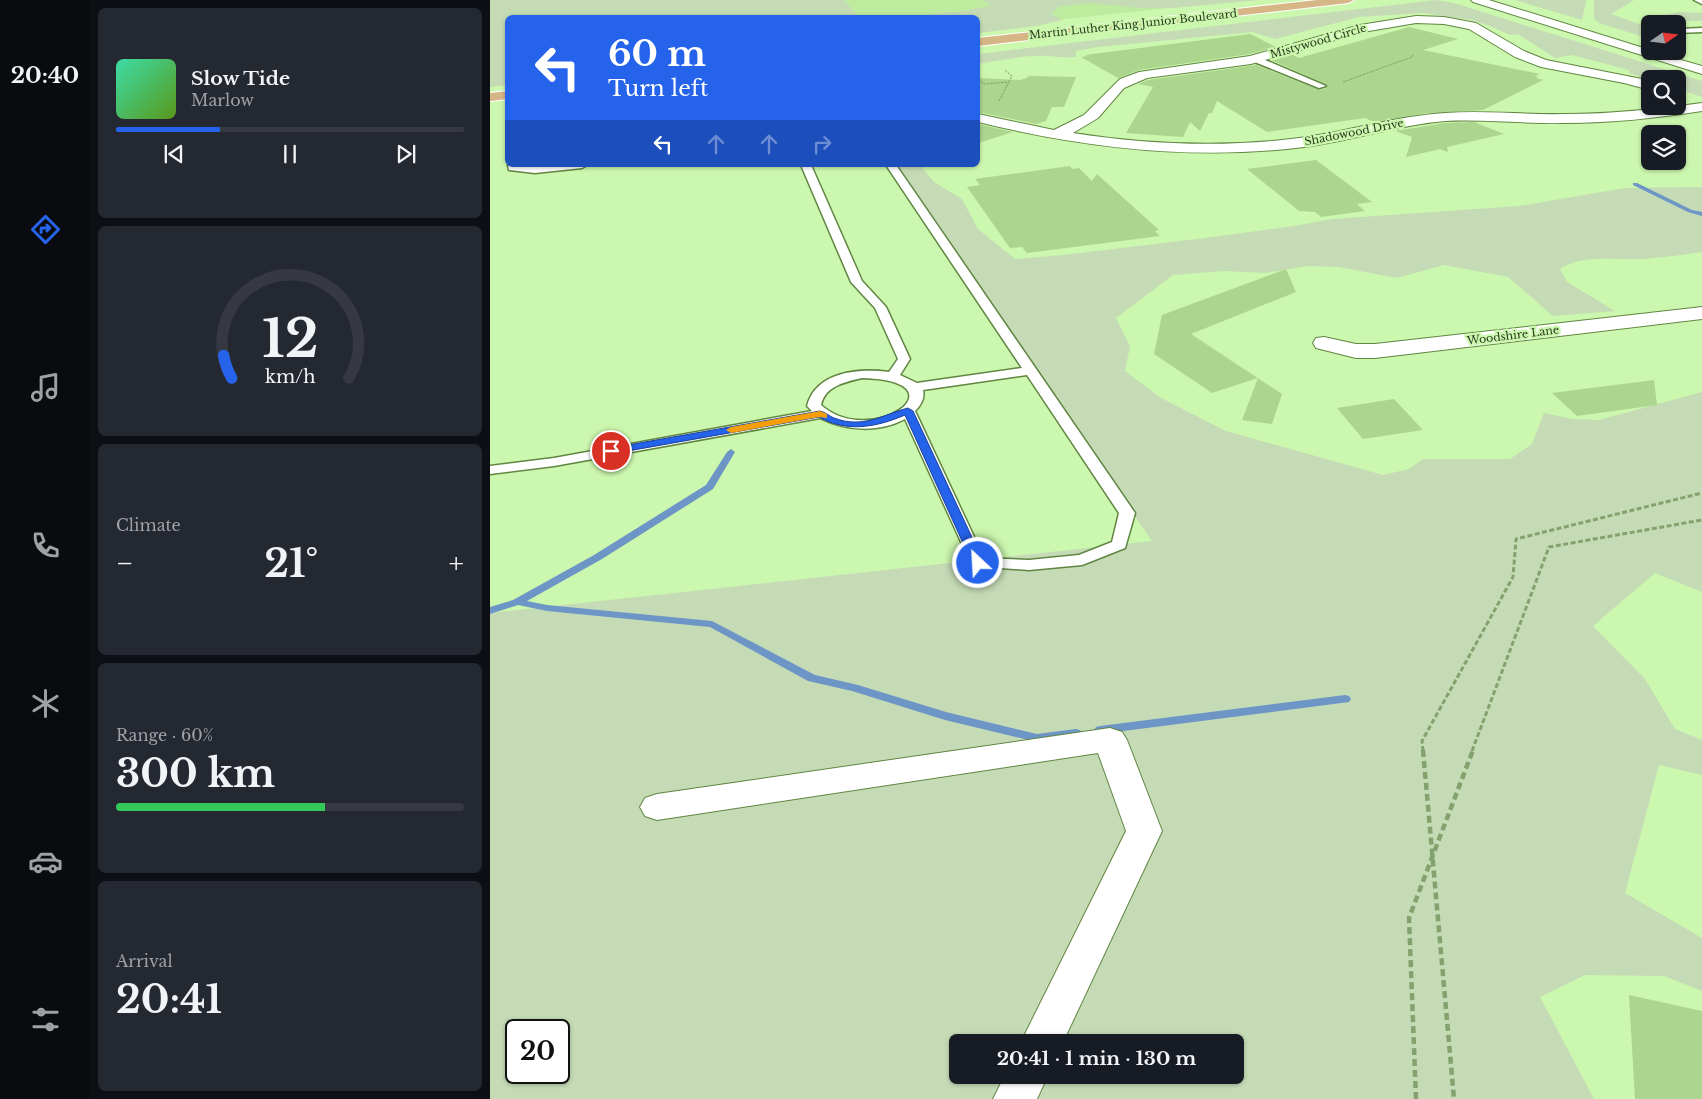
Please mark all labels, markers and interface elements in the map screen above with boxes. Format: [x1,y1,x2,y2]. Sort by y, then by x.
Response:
street label: Martin Luther King Junior Boulevard [1028,6,1238,42]
north arrow [1641,15,1686,60]
map controls [1641,15,1686,170]
street label: Mistywood Circle [1268,21,1368,61]
text: 60 m [608,32,706,75]
icon: left [525,35,590,100]
text: 20:40 [11,62,79,89]
text: Slow Tide [191,67,290,90]
button: search [1641,70,1686,115]
text: Turn left [608,75,708,102]
text: Marlow [191,90,254,110]
street label: Shadowood Drive [1303,116,1405,148]
button: layers [1641,125,1686,170]
icon: left [649,130,677,158]
icon: ahead [702,130,730,158]
icon: ahead [755,130,783,158]
icon: right [808,130,836,158]
icon: previous [160,140,188,168]
icon: pause [276,140,304,168]
icon: next [392,140,420,168]
icon: directions [28,212,63,247]
text: 12 [262,307,318,371]
street label: Woodshire Lane [1465,322,1560,348]
text: km/h [265,366,315,388]
icon: music [28,370,63,405]
pin [590,430,632,472]
icon: arrive [597,437,625,465]
text: Climate [116,515,181,535]
icon: phone [28,528,63,563]
position arrow [951,536,1003,588]
text: 21° [264,540,318,587]
text: − [116,546,134,581]
text: + [449,546,464,581]
icon: climate [28,686,63,721]
text: Range · 60% [116,725,213,745]
text: 300 km [116,750,275,797]
icon: car [28,844,63,879]
text: Arrival [116,951,173,971]
text: 20:41 [116,976,222,1023]
icon: filters [28,1002,63,1037]
speed limit sign: 20 [505,1019,570,1084]
text: 20:41 · 1 min · 130 m [997,1047,1196,1070]

